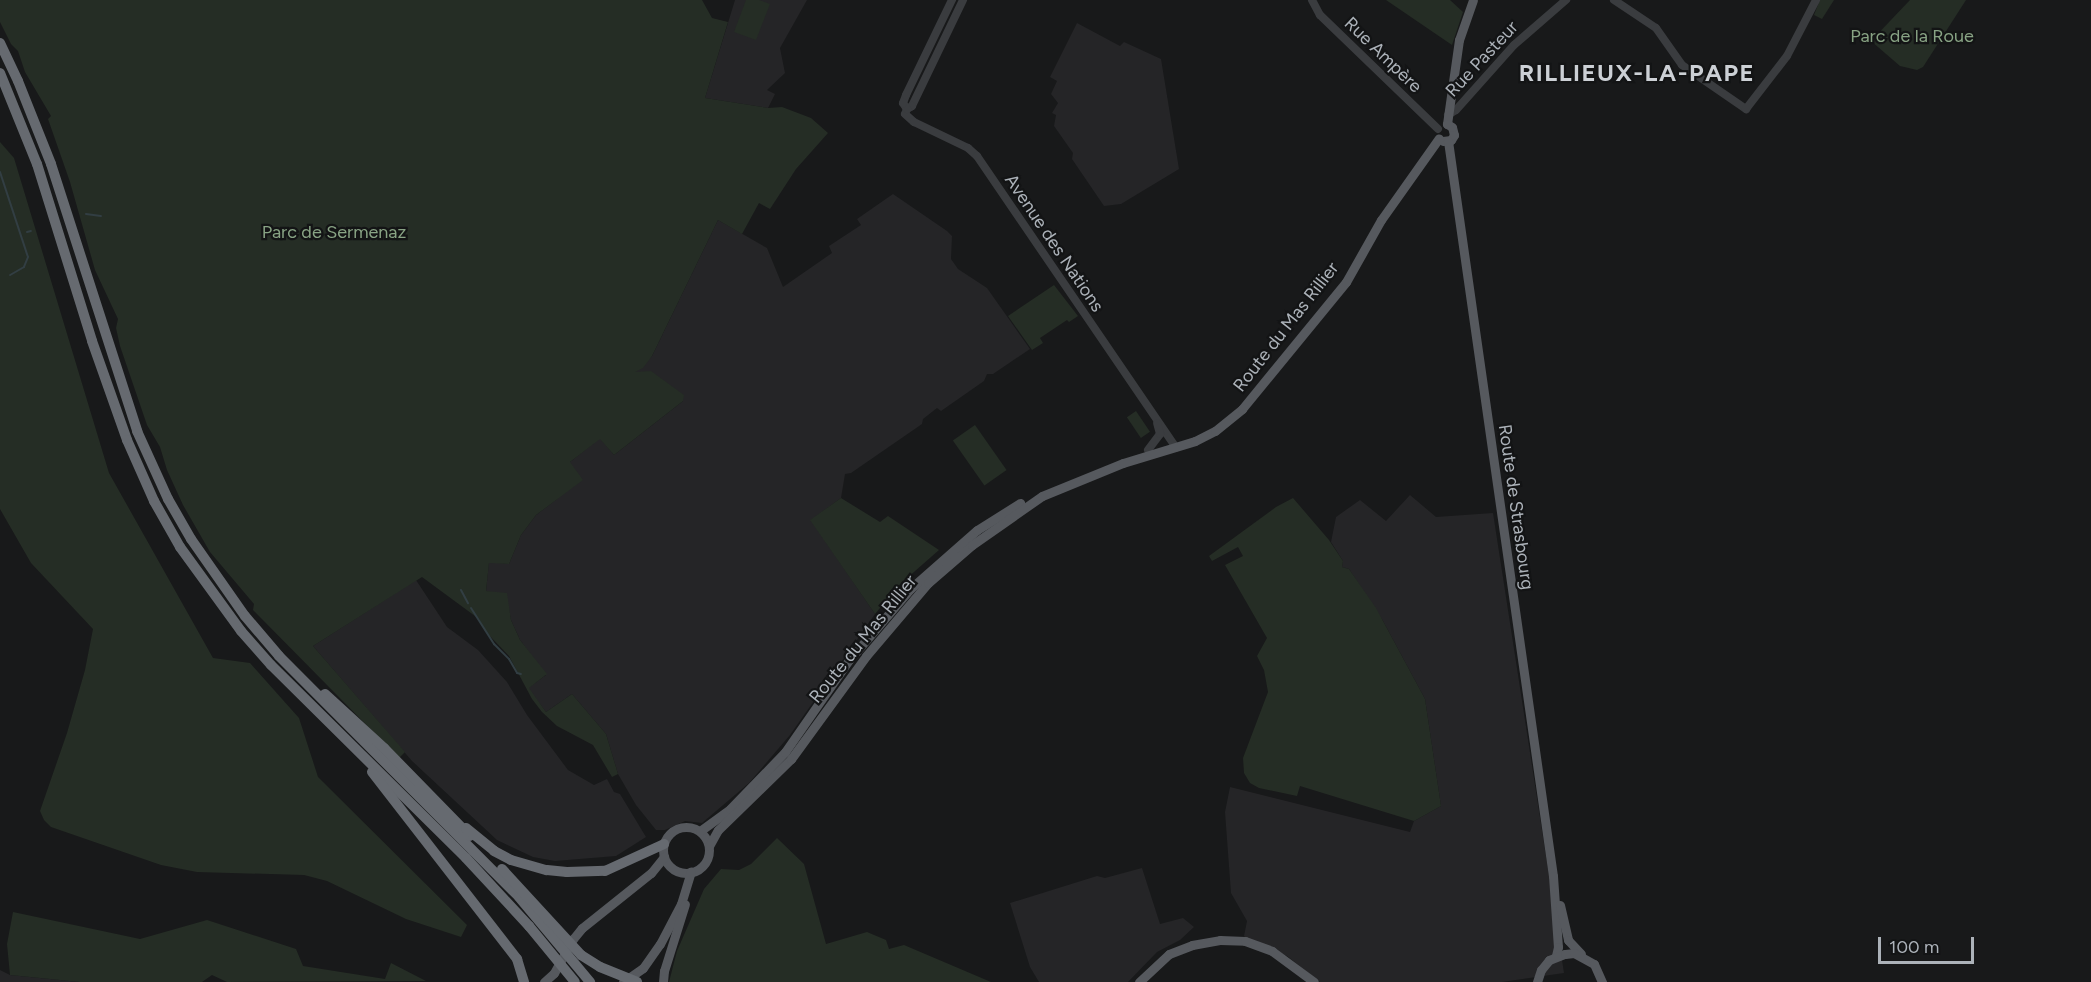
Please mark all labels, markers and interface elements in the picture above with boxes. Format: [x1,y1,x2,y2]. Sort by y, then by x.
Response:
street label: Rue Ampère [1340,13,1426,97]
street label: Rue Pasteur [1441,16,1523,102]
park label: Parc de la Roue [1850,25,1974,47]
district label: RILLIEUX-LA-PAPE [1519,59,1755,87]
street label: Avenue des Nations [1000,170,1108,316]
park label: Parc de Sermenaz [262,221,406,243]
street label: Route du Mas Rillier [1229,258,1343,396]
street label: Route de Strasbourg [1494,423,1538,591]
street label: Route du Mas Rillier [805,571,921,707]
scale bar [1881,925,1977,963]
text: 100 m [1889,936,1939,958]

